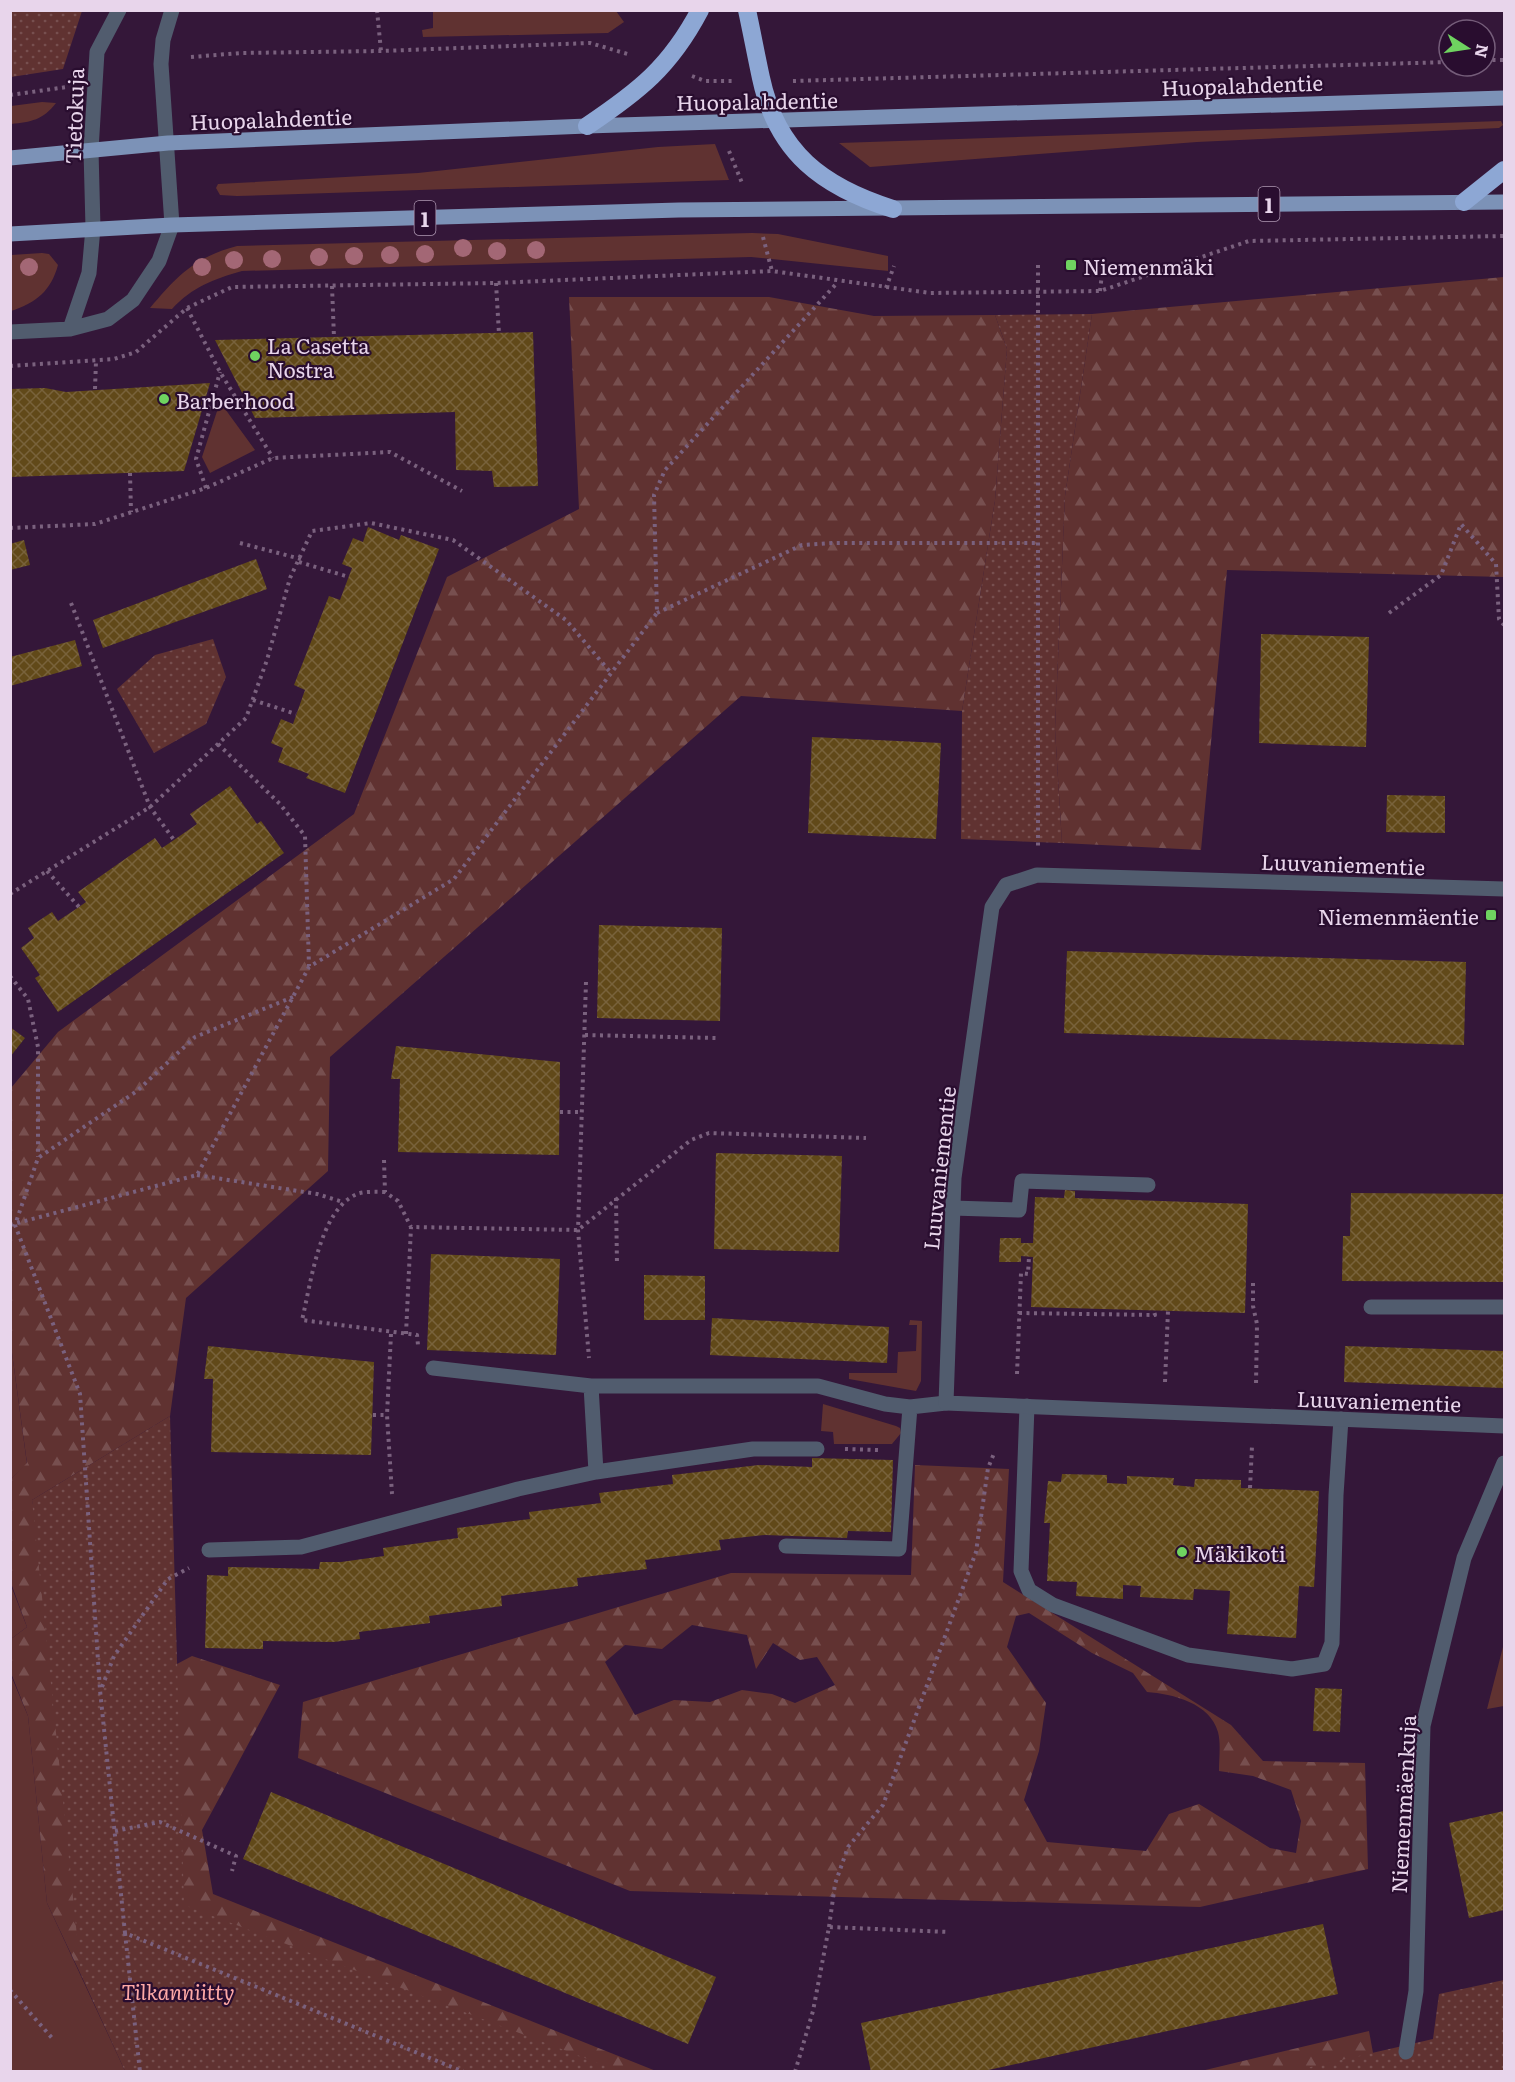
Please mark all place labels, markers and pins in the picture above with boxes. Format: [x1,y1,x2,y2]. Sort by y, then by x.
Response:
place label: Niemenmäki [1083,250,1214,281]
marker: Niemenmäki [1064,258,1078,272]
place label: La Casetta Nostra [267,329,370,384]
marker: La Casetta Nostra [248,349,262,363]
place label: Barberhood [176,384,295,415]
marker: Barberhood [157,392,171,406]
place label: Niemenmäentie [1318,900,1479,931]
marker: Niemenmäentie [1484,908,1498,922]
place label: Mäkikoti [1194,1537,1286,1568]
marker: Mäkikoti [1175,1545,1189,1559]

